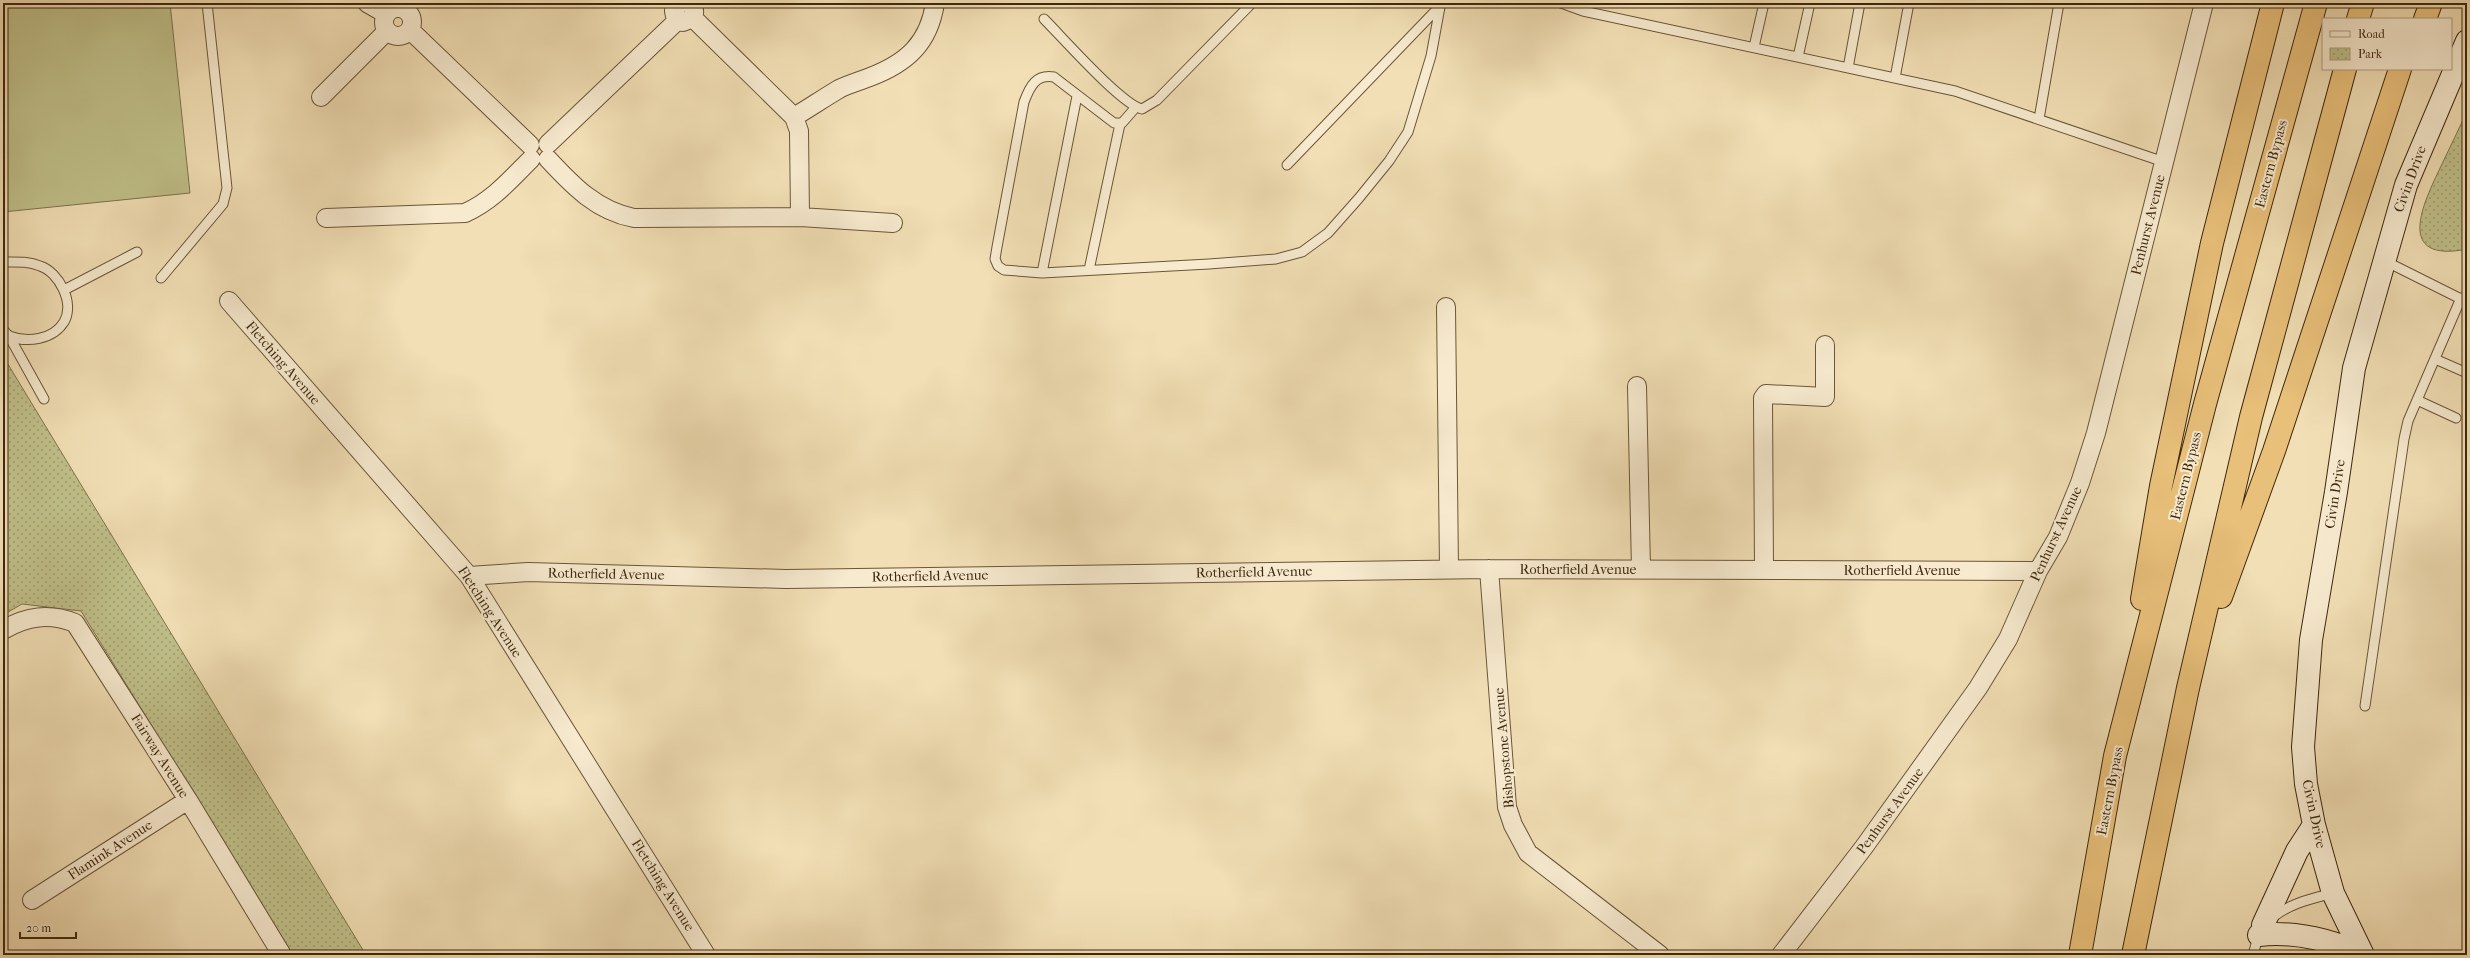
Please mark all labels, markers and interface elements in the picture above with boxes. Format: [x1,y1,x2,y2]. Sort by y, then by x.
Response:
legend [2322,18,2452,70]
text: Road [2358,27,2385,41]
text: Park [2358,47,2383,61]
street label: Eastern Bypass [2251,118,2291,210]
street label: Civin Drive [2390,143,2430,215]
street label: Penhurst Avenue [2127,173,2169,277]
street label: Fletching Avenue [242,318,324,408]
street label: Eastern Bypass [2167,430,2205,522]
street label: Civin Drive [2321,458,2349,530]
street label: Penhurst Avenue [2027,484,2086,584]
street label: Rotherfield Avenue [1520,561,1637,578]
street label: Rotherfield Avenue [1195,562,1313,582]
street label: Rotherfield Avenue [1844,562,1961,579]
street label: Fletching Avenue [454,563,526,661]
street label: Rotherfield Avenue [547,564,665,584]
street label: Rotherfield Avenue [871,566,989,586]
street label: Bishopstone Avenue [1490,687,1518,809]
street label: Fairway Avenue [127,711,193,801]
street label: Eastern Bypass [2093,745,2127,837]
street label: Penhurst Avenue [1853,764,1927,858]
street label: Civin Drive [2298,778,2330,850]
street label: Flamink Avenue [65,816,155,884]
street label: Fletching Avenue [628,836,698,934]
scale bar [20,914,76,940]
text: 20 m [26,921,51,935]

